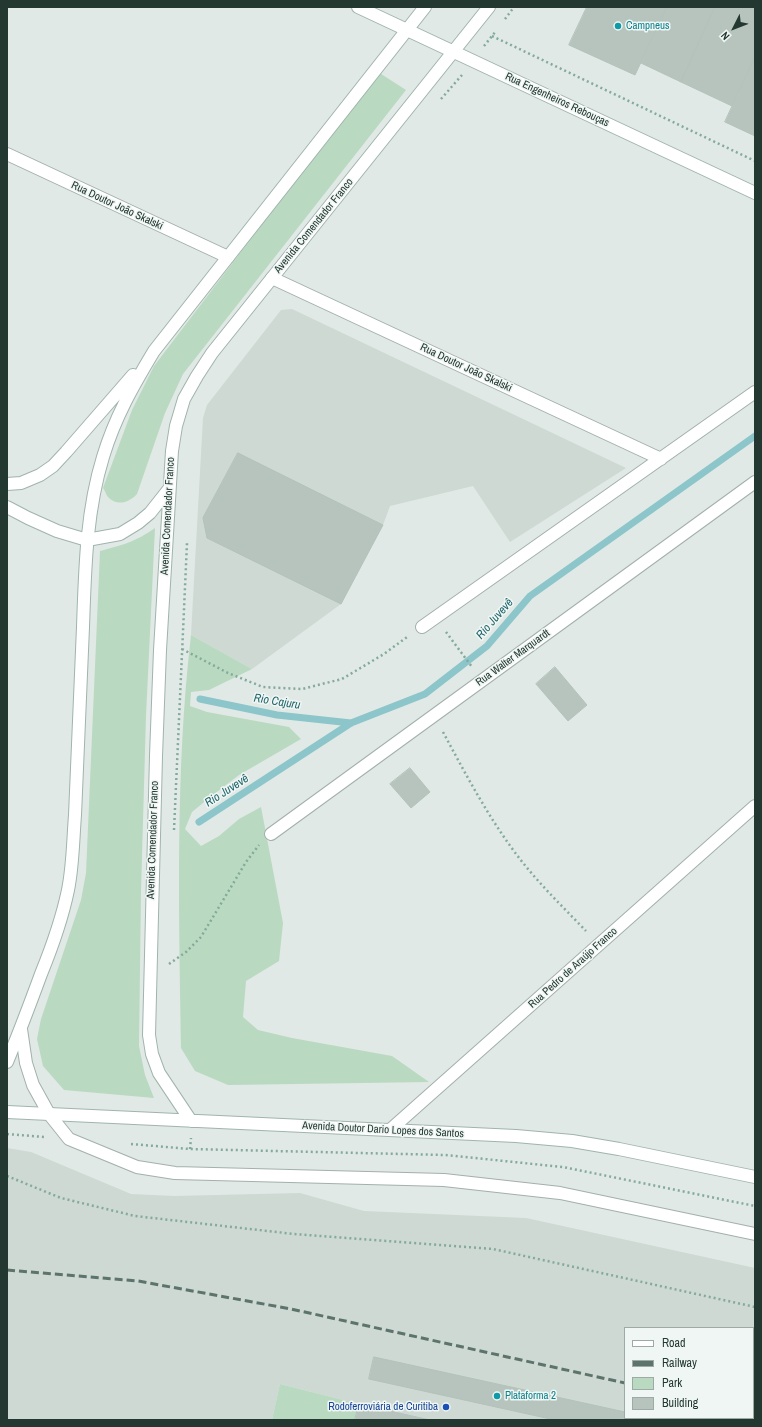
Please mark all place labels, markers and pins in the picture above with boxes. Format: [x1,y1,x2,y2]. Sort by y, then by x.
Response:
place label: Campneus [626,19,670,33]
marker: Campneus [613,21,623,31]
place label: Plataforma 2 [505,1389,556,1403]
marker: Plataforma 2 [492,1391,502,1401]
place label: Rodoferroviária de Curitiba [328,1400,438,1414]
marker: Rodoferroviária de Curitiba [441,1402,451,1412]

